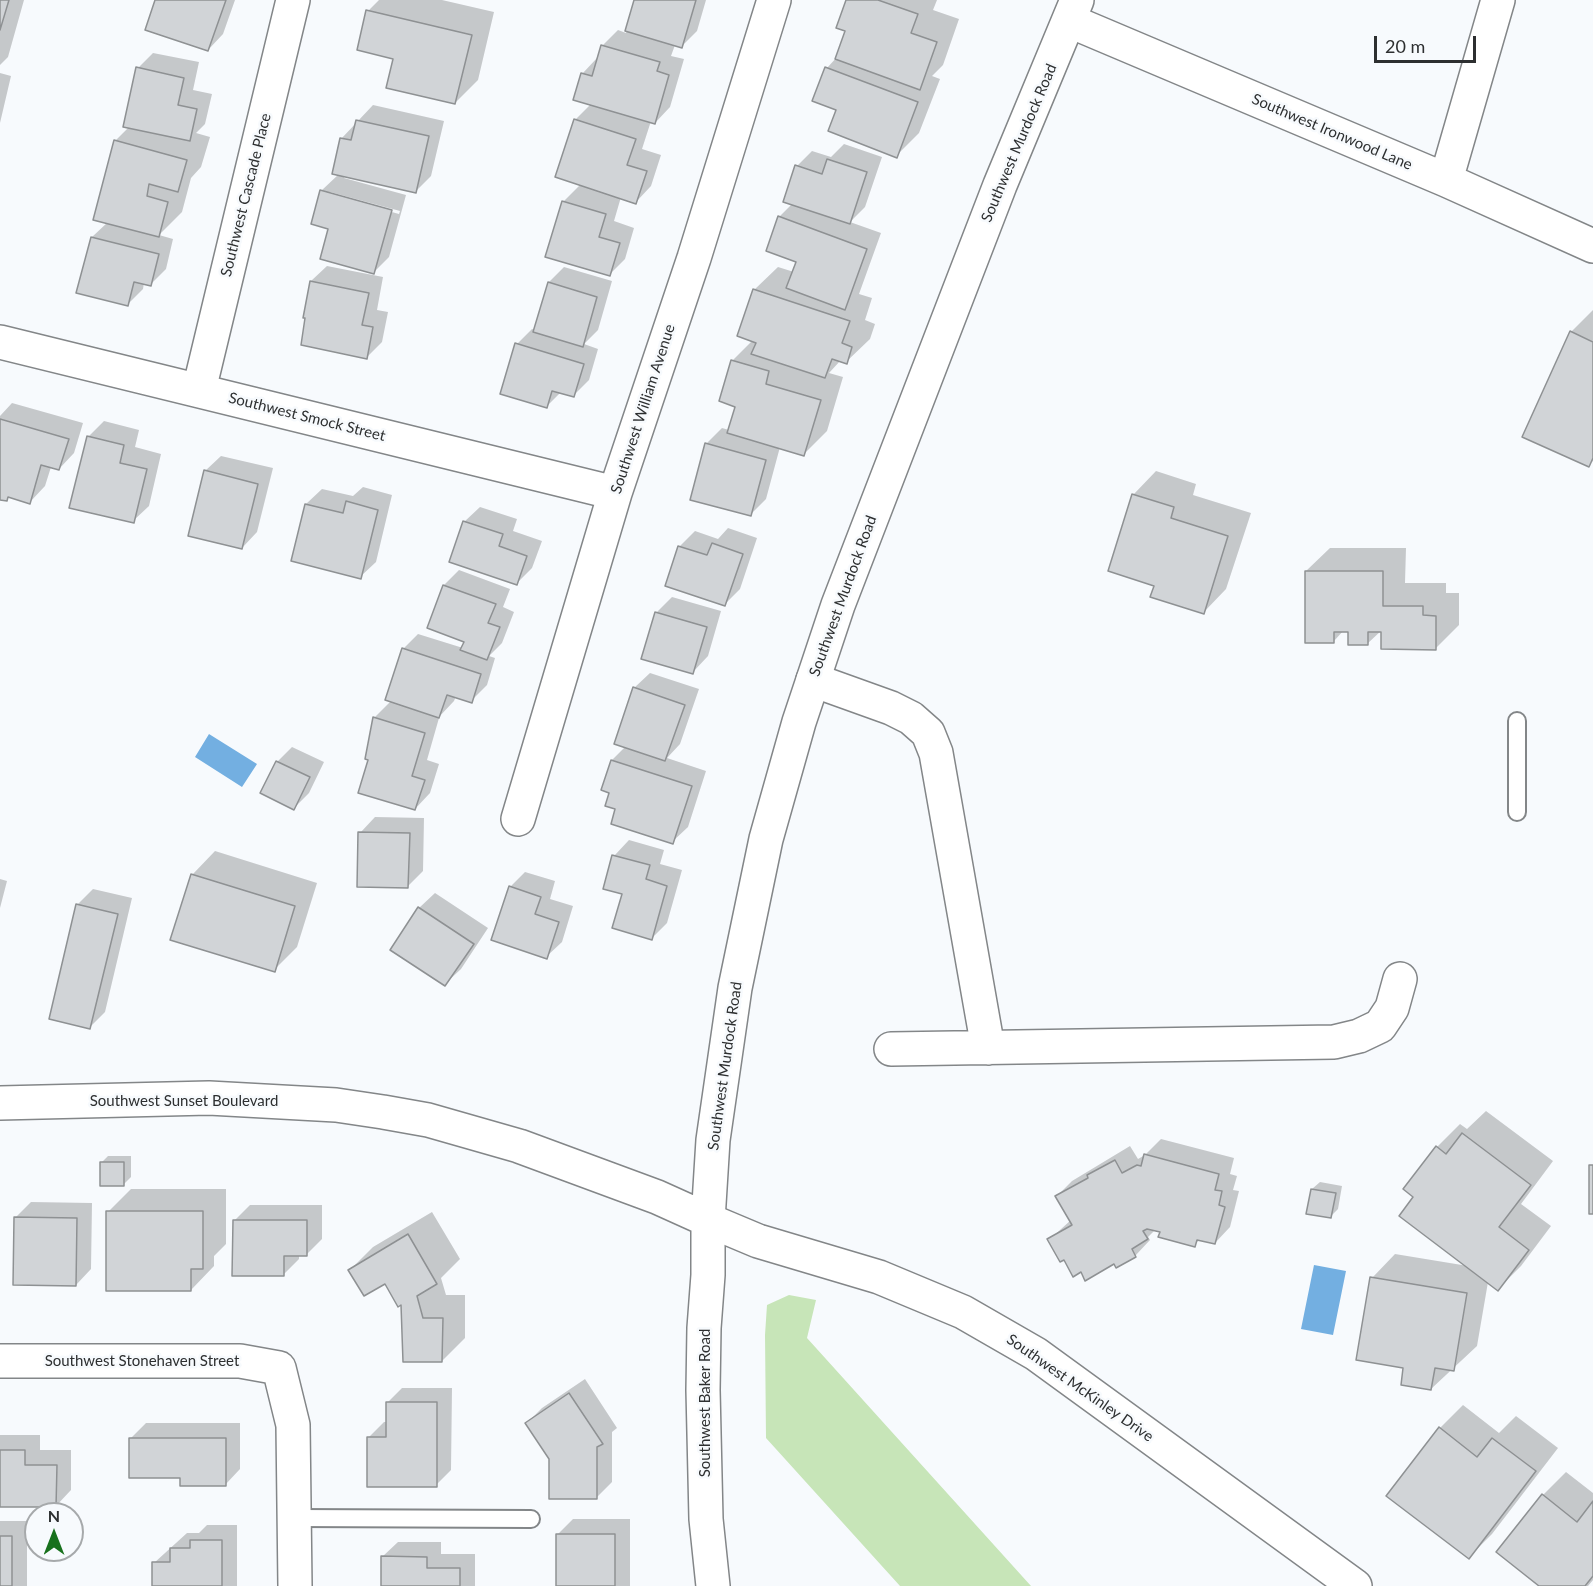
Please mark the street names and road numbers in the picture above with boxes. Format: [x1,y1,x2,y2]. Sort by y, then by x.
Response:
street label: Southwest Murdock Road [977,61,1061,225]
street label: Southwest Ironwood Lane [1249,90,1415,174]
street label: Southwest Cascade Place [217,111,275,279]
street label: Southwest William Avenue [607,322,679,496]
street label: Southwest Smock Street [227,389,387,445]
street label: Southwest Murdock Road [805,513,881,679]
street label: Southwest Murdock Road [704,981,746,1151]
street label: Southwest Sunset Boulevard [90,1092,278,1110]
street label: Southwest Baker Road [696,1329,714,1477]
street label: Southwest McKinley Drive [1003,1330,1157,1446]
street label: Southwest Stonehaven Street [45,1352,239,1370]

